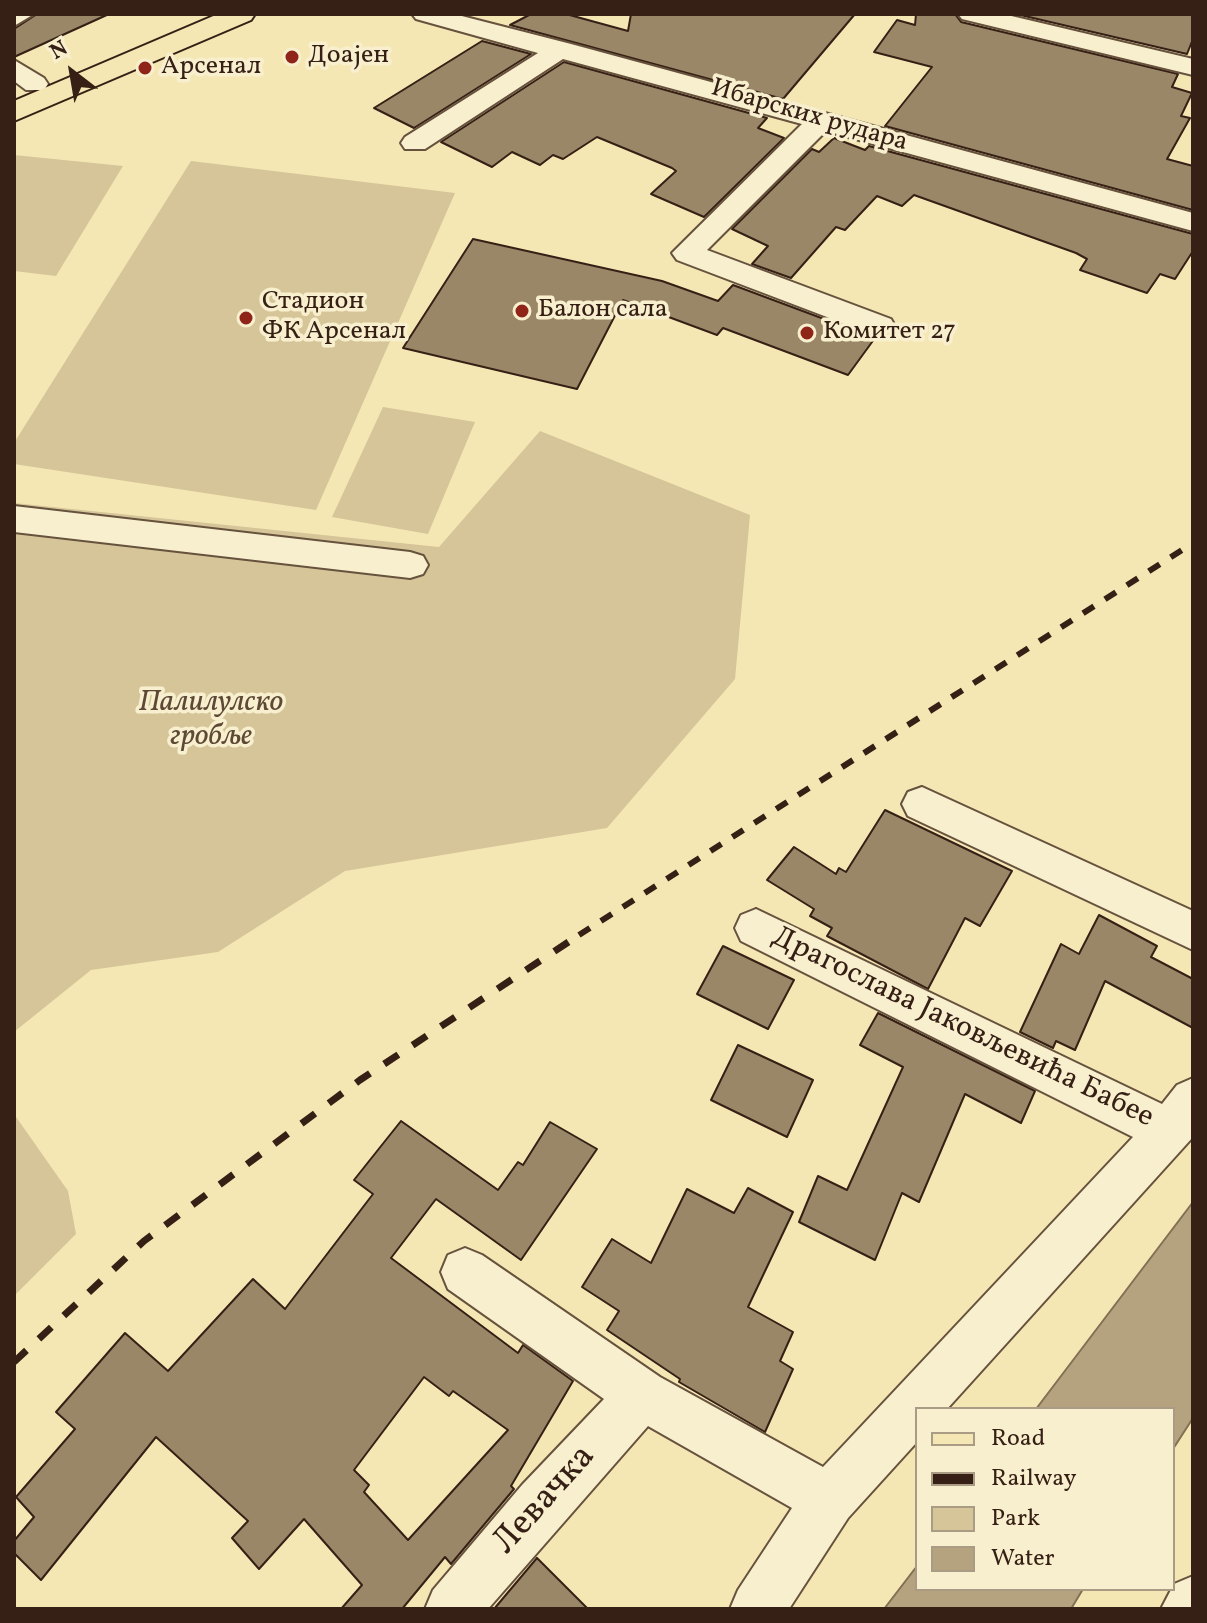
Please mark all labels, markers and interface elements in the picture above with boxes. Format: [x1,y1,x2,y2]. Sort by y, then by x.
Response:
north arrow [32,32,112,112]
text: N [45,34,74,68]
place label: Доајен [308,41,389,73]
marker: Доајен [283,48,301,66]
place label: Арсенал [161,52,261,84]
marker: Арсенал [136,59,154,77]
street label: Ибарских рудара [707,74,911,160]
place label: Стадион ФК Арсенал [262,287,406,348]
place label: Балон сала [538,295,668,327]
marker: Балон сала [513,302,531,320]
marker: Стадион ФК Арсенал [237,309,255,327]
place label: Комитет 27 [823,317,956,349]
marker: Комитет 27 [798,324,816,342]
park label: Палилулско гробље [139,686,283,756]
street label: Драгослава Јаковљевића Бабее [765,921,1159,1137]
legend [915,1407,1175,1591]
text: Road [991,1422,1045,1456]
street label: Левачка [486,1437,606,1565]
text: Railway [991,1462,1077,1496]
text: Park [991,1502,1040,1536]
text: Water [991,1542,1055,1576]

